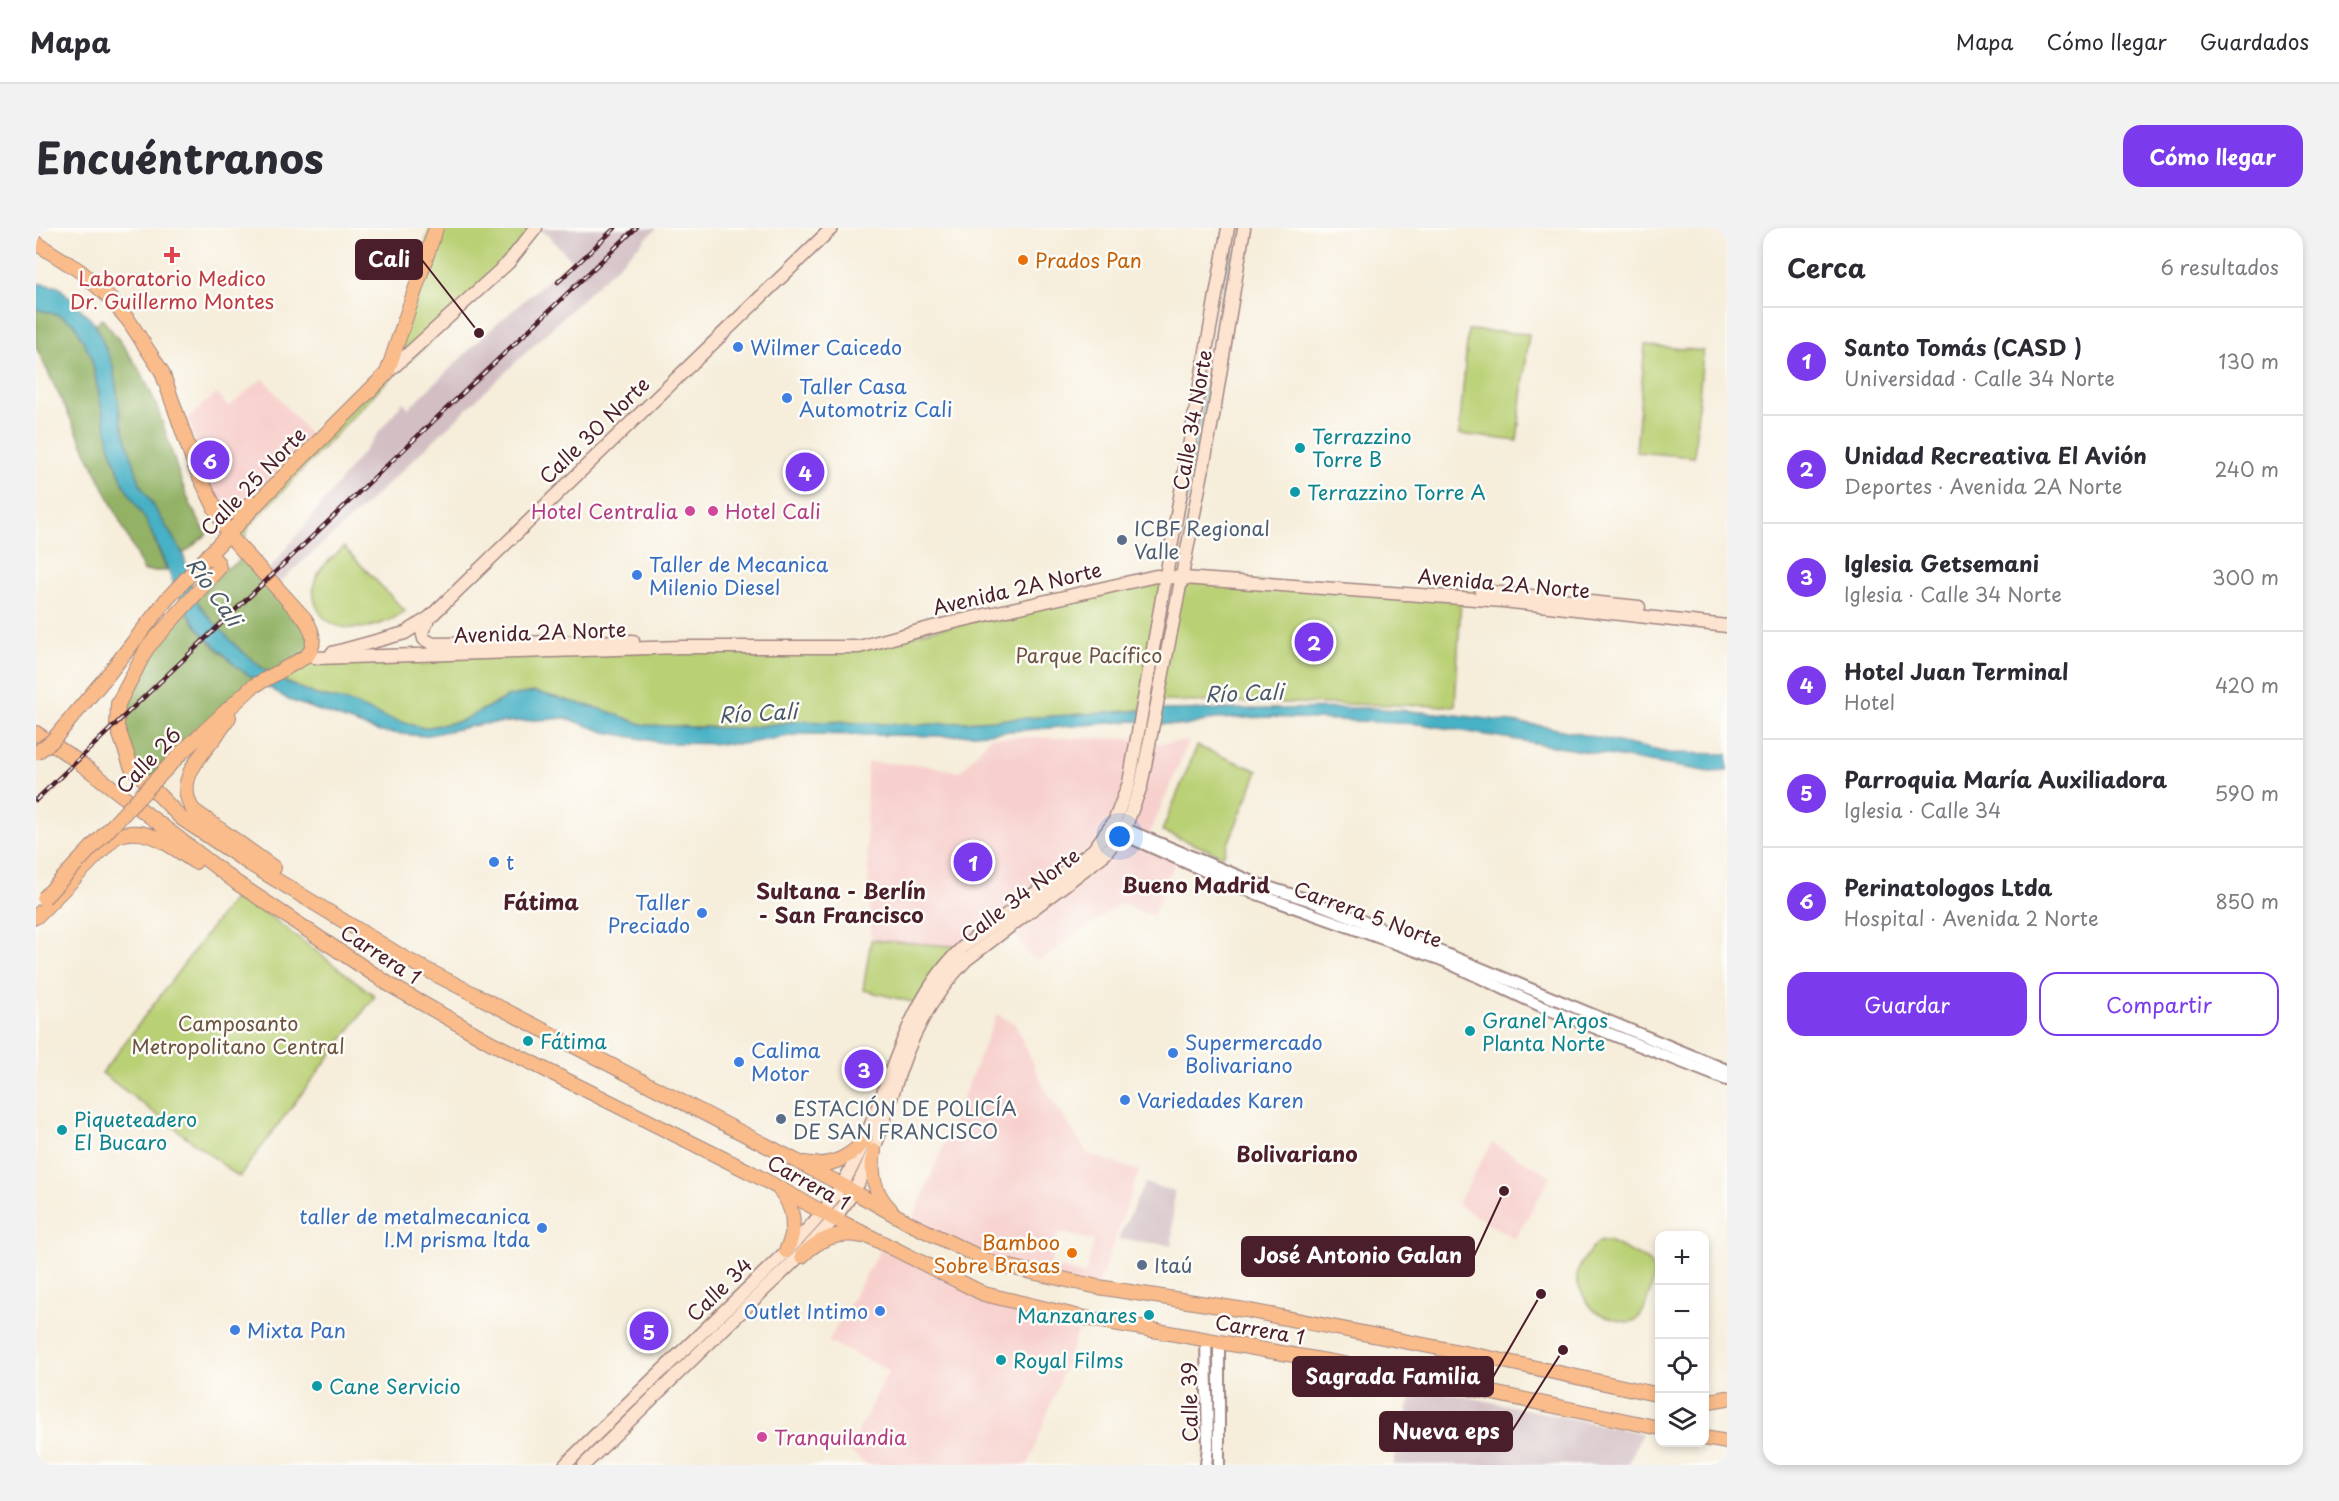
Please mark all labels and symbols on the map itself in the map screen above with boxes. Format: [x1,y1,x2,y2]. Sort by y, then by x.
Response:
callout: Cali [356,240,422,279]
text: Cali [368,242,410,274]
place label: Prados Pan [1035,245,1142,275]
marker: Laboratorio Medico Dr. Guillermo Montes [163,246,181,264]
marker: Prados Pan [1016,253,1030,267]
place label: Laboratorio Medico Dr. Guillermo Montes [70,263,274,316]
place label: Wilmer Caicedo [750,332,902,362]
marker: Wilmer Caicedo [731,340,745,354]
street label: Calle 34 Norte [1165,347,1219,493]
street label: Calle 30 Norte [532,369,656,491]
place label: Taller Casa Automotriz Cali [799,371,952,424]
marker: Taller Casa Automotriz Cali [780,391,794,405]
street label: Calle 25 Norte [193,420,313,542]
place label: Terrazzino Torre B [1312,421,1412,474]
pin: 6 [190,438,230,482]
marker: Terrazzino Torre B [1293,441,1307,455]
pin: 4 [786,450,824,494]
place label: Terrazzino Torre A [1307,477,1486,507]
marker: Terrazzino Torre A [1288,485,1302,499]
place label: Hotel Centralia [531,496,679,526]
place label: Hotel Cali [725,496,821,526]
marker: Hotel Centralia [683,504,697,518]
marker: Hotel Cali [706,504,720,518]
place label: ICBF Regional Valle [1134,513,1270,566]
marker: ICBF Regional Valle [1115,533,1129,547]
place label: Taller de Mecanica Milenio Diesel [649,549,829,602]
water label: Río Cali [179,550,252,635]
street label: Avenida 2A Norte [930,554,1104,622]
street label: Avenida 2A Norte [1417,561,1591,605]
marker: Taller de Mecanica Milenio Diesel [630,568,644,582]
street label: Avenida 2A Norte [453,614,627,650]
pin: 2 [1294,620,1334,664]
park label: Parque Pacífico [1016,640,1162,670]
water label: Río Cali [1204,675,1287,709]
water label: Río Cali [718,694,801,730]
street label: Calle 26 [109,720,187,800]
your location [1105,822,1134,851]
street label: Calle 34 Norte [954,840,1086,950]
pin: 1 [954,840,992,884]
place label: t [506,847,514,877]
marker: t [487,855,501,869]
district label: Bueno Madrid [1122,868,1270,900]
street label: Carrera 5 Norte [1289,873,1447,955]
district label: Sultana - Berlín - San Francisco [756,874,926,930]
district label: Fátima [503,885,579,917]
place label: Taller Preciado [608,887,691,940]
marker: Taller Preciado [695,906,709,920]
street label: Carrera 1 [335,917,427,991]
place label: Granel Argos Planta Norte [1482,1005,1608,1058]
park label: Camposanto Metropolitano Central [131,1008,345,1061]
marker: Granel Argos Planta Norte [1463,1024,1477,1038]
place label: Fátima [540,1026,607,1056]
place label: Supermercado Bolivariano [1185,1027,1323,1080]
marker: Fátima [521,1034,535,1048]
place label: Calima Motor [751,1035,821,1088]
pin: 3 [844,1046,884,1092]
marker: Supermercado Bolivariano [1166,1046,1180,1060]
marker: Calima Motor [732,1055,746,1069]
place label: Variedades Karen [1137,1085,1304,1115]
place label: ESTACIÓN DE POLICÍA DE SAN FRANCISCO [793,1093,1017,1146]
marker: Variedades Karen [1118,1093,1132,1107]
place label: Piqueteadero El Bucaro [74,1104,197,1157]
marker: ESTACIÓN DE POLICÍA DE SAN FRANCISCO [774,1112,788,1126]
marker: Piqueteadero El Bucaro [55,1123,69,1137]
district label: Bolivariano [1236,1137,1358,1169]
street label: Carrera 1 [762,1147,856,1217]
place label: taller de metalmecanica I.M prisma ltda [300,1201,531,1254]
marker: taller de metalmecanica I.M prisma ltda [535,1221,549,1235]
place label: Bamboo Sobre Brasas [933,1227,1060,1280]
callout: José Antonio Galan [1242,1237,1474,1276]
text: José Antonio Galan [1254,1238,1462,1270]
marker: Bamboo Sobre Brasas [1065,1246,1079,1260]
street label: Calle 34 [679,1250,759,1328]
place label: Itaú [1154,1250,1192,1280]
marker: Itaú [1135,1258,1149,1272]
place label: Outlet Intimo [744,1296,868,1326]
place label: Manzanares [1017,1300,1137,1330]
marker: Outlet Intimo [873,1304,887,1318]
street label: Carrera 1 [1213,1306,1307,1352]
pin: 5 [630,1308,668,1354]
marker: Manzanares [1142,1308,1156,1322]
place label: Mixta Pan [247,1315,346,1345]
marker: Mixta Pan [228,1323,242,1337]
place label: Royal Films [1013,1345,1123,1375]
marker: Royal Films [994,1353,1008,1367]
callout: Sagrada Familia [1293,1357,1493,1396]
text: Sagrada Familia [1305,1359,1481,1391]
street label: Calle 39 [1173,1362,1205,1442]
place label: Cane Servicio [329,1371,461,1401]
marker: Cane Servicio [310,1379,324,1393]
callout: Nueva eps [1380,1412,1512,1451]
text: Nueva eps [1392,1414,1500,1446]
place label: Tranquilandia [774,1422,907,1452]
marker: Tranquilandia [755,1430,769,1444]

